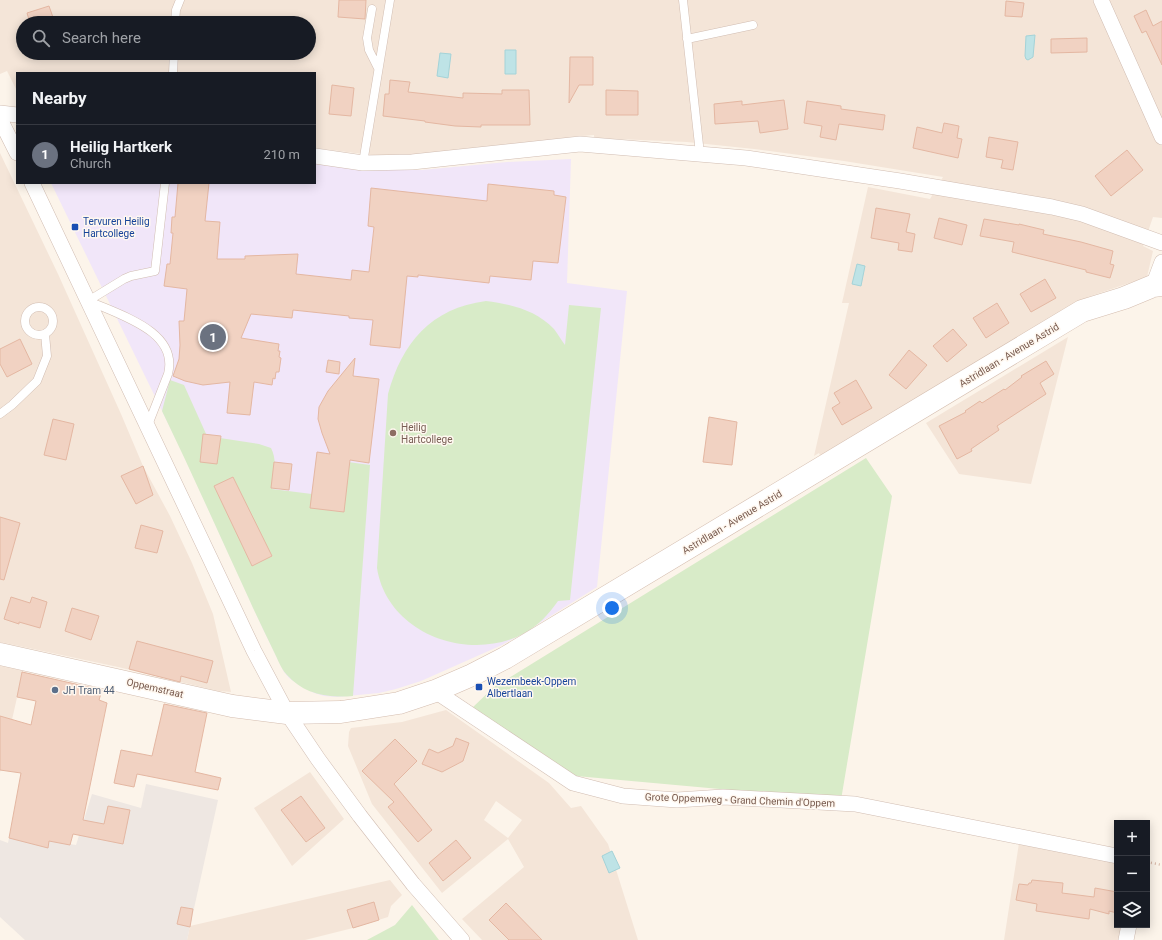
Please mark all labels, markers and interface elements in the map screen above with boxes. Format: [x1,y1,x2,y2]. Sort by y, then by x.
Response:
search box [16,16,316,60]
icon: search [30,27,52,49]
text: Search here [62,29,141,47]
text: Nearby [32,88,87,108]
text: Heilig Hartkerk [70,138,172,156]
text: 1 [41,147,49,162]
text: 210 m [263,147,300,162]
text: Church [70,156,111,171]
place label: Tervuren Heilig Hartcollege [83,216,150,239]
marker: Tervuren Heilig Hartcollege [70,222,80,232]
street label: Astridlaan - Avenue Astrid [957,321,1061,389]
pin: 1 [200,322,226,352]
place label: Heilig Hartcollege [401,422,453,445]
marker: Heilig Hartcollege [388,428,398,438]
street label: Astridlaan - Avenue Astrid [680,488,784,556]
your location [602,598,622,618]
street label: Oppemstraat [126,676,184,700]
place label: Wezembeek-Oppem Albertlaan [487,676,576,699]
marker: Wezembeek-Oppem Albertlaan [474,682,484,692]
marker: JH Tram 44 [50,685,60,695]
place label: JH Tram 44 [63,685,115,696]
street label: Grote Oppemweg - Grand Chemin d'Oppem [645,791,836,809]
map controls [1114,820,1150,928]
button: + [1114,820,1150,856]
button: − [1114,856,1150,892]
button: layers [1114,892,1150,928]

